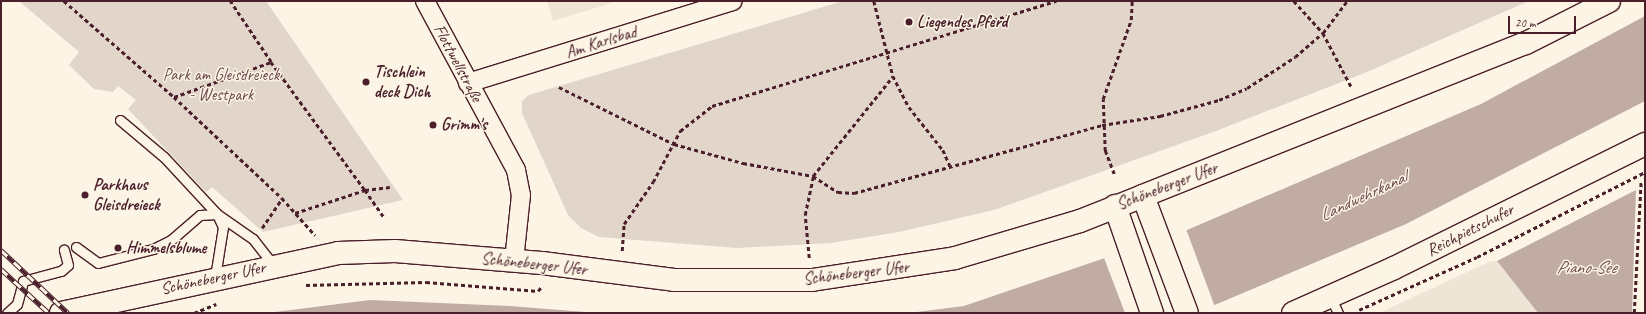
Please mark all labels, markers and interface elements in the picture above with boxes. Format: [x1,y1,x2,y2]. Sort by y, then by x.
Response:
scale bar [1510,8,1578,34]
place label: Liegendes Pferd [917,12,1008,32]
text: 20 m [1515,15,1535,31]
marker: Liegendes Pferd [904,17,914,27]
street label: Flottwellstraße [429,21,487,105]
street label: Am Karlsbad [563,22,639,62]
place label: Tischlein deck Dich [374,62,431,102]
park label: Park am Gleisdreieck - Westpark [162,65,280,105]
marker: Tischlein deck Dich [361,77,371,87]
place label: Grimm's [441,115,487,135]
marker: Grimm's [428,120,438,130]
street label: Schöneberger Ufer [1113,157,1221,215]
water label: Landwehrkanal [1316,166,1410,226]
place label: Parkhaus Gleisdreieck [93,175,160,215]
marker: Parkhaus Gleisdreieck [80,190,90,200]
street label: Reichpietschufer [1423,199,1517,261]
place label: Himmelsblume [126,238,206,258]
marker: Himmelsblume [113,243,123,253]
street label: Schöneberger Ufer [480,248,588,280]
street label: Schöneberger Ufer [802,256,910,290]
water label: Piano-See [1556,256,1616,278]
street label: Schöneberger Ufer [159,257,267,299]

